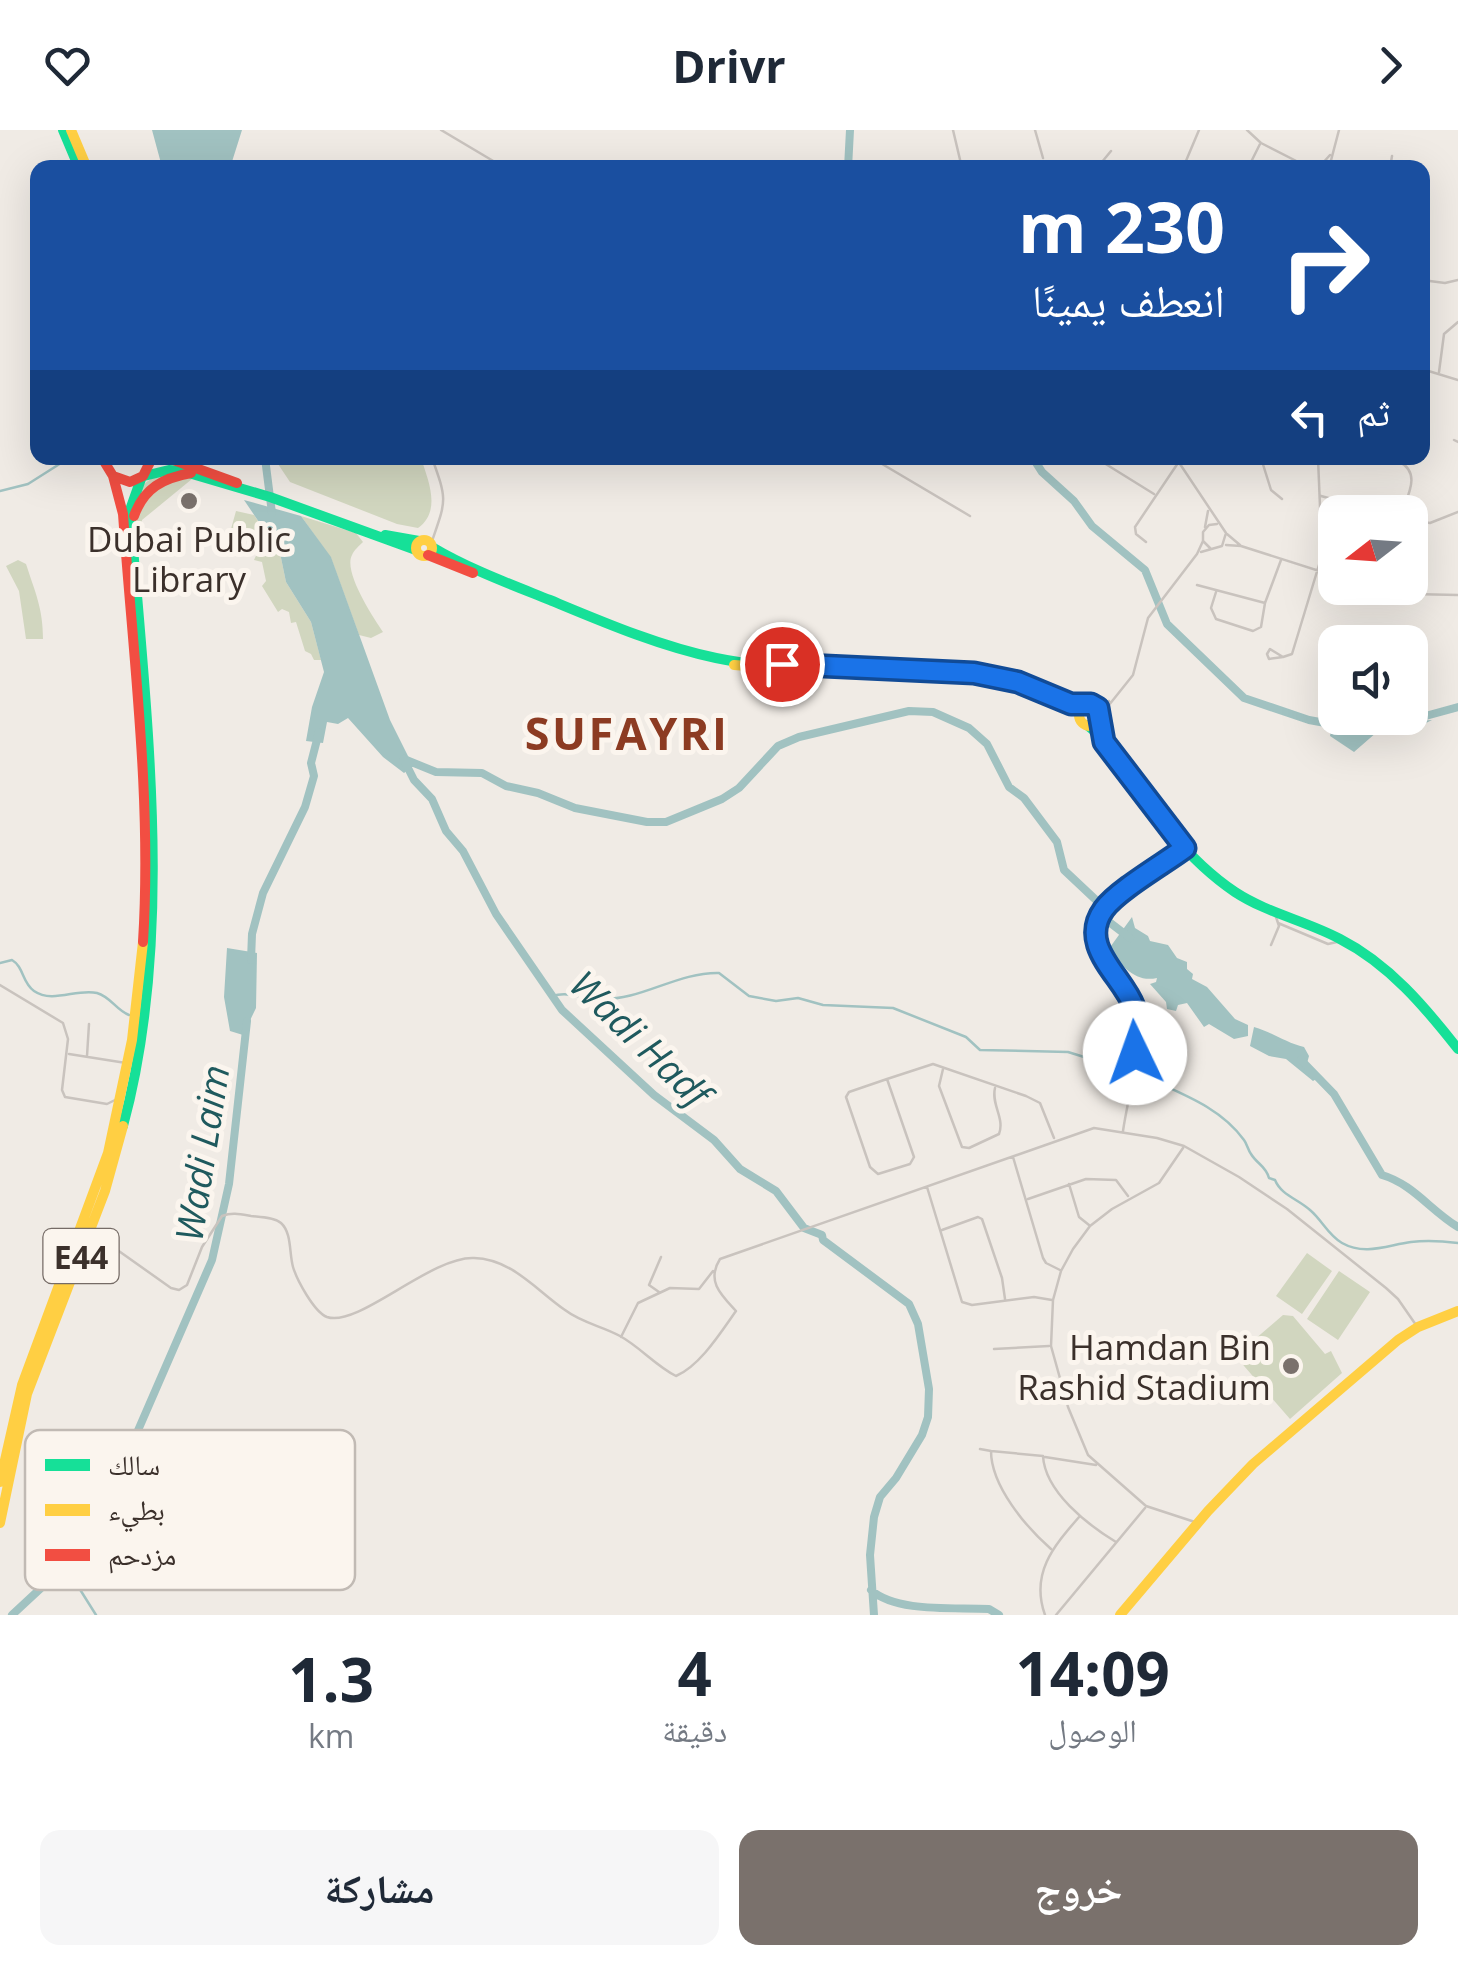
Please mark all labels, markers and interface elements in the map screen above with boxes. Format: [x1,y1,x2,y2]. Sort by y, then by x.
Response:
text: Drivr [672,35,786,96]
icon: heart [40,38,95,93]
icon: forward [1363,38,1418,93]
text: 230 m [1018,178,1225,274]
icon: right [1260,200,1390,330]
text: انعطف يمينًا [1032,269,1225,330]
text: ثم [1357,385,1390,437]
icon: left [1282,390,1337,445]
marker: Dubai Public Library [178,490,200,512]
north arrow [1318,495,1428,605]
map controls [1318,495,1428,735]
place label: Dubai Public Library [87,515,291,602]
pin [740,622,825,707]
button: sound [1318,625,1428,735]
icon: arrive [755,637,810,692]
district label: SUFAYRI [525,702,729,763]
water label: Wadi Hadf [559,958,726,1122]
position arrow [1083,1001,1187,1105]
water label: Wadi Laim [161,1061,241,1245]
road number: E44 [44,1229,118,1283]
place label: Hamdan Bin Rashid Stadium [1017,1323,1271,1410]
marker: Hamdan Bin Rashid Stadium [1280,1355,1302,1377]
legend [25,1430,355,1590]
text: سالك [108,1445,160,1483]
text: بطيء [108,1490,165,1533]
text: مزدحم [108,1535,176,1574]
text: 4 [678,1632,712,1714]
text: 14:09 [1015,1632,1170,1714]
text: 1.3 [288,1638,374,1720]
text: دقيقة [662,1708,727,1751]
text: الوصول [1048,1708,1137,1751]
text: km [308,1714,354,1757]
button: مشاركة [40,1830,719,1945]
button: خروج [739,1830,1418,1945]

